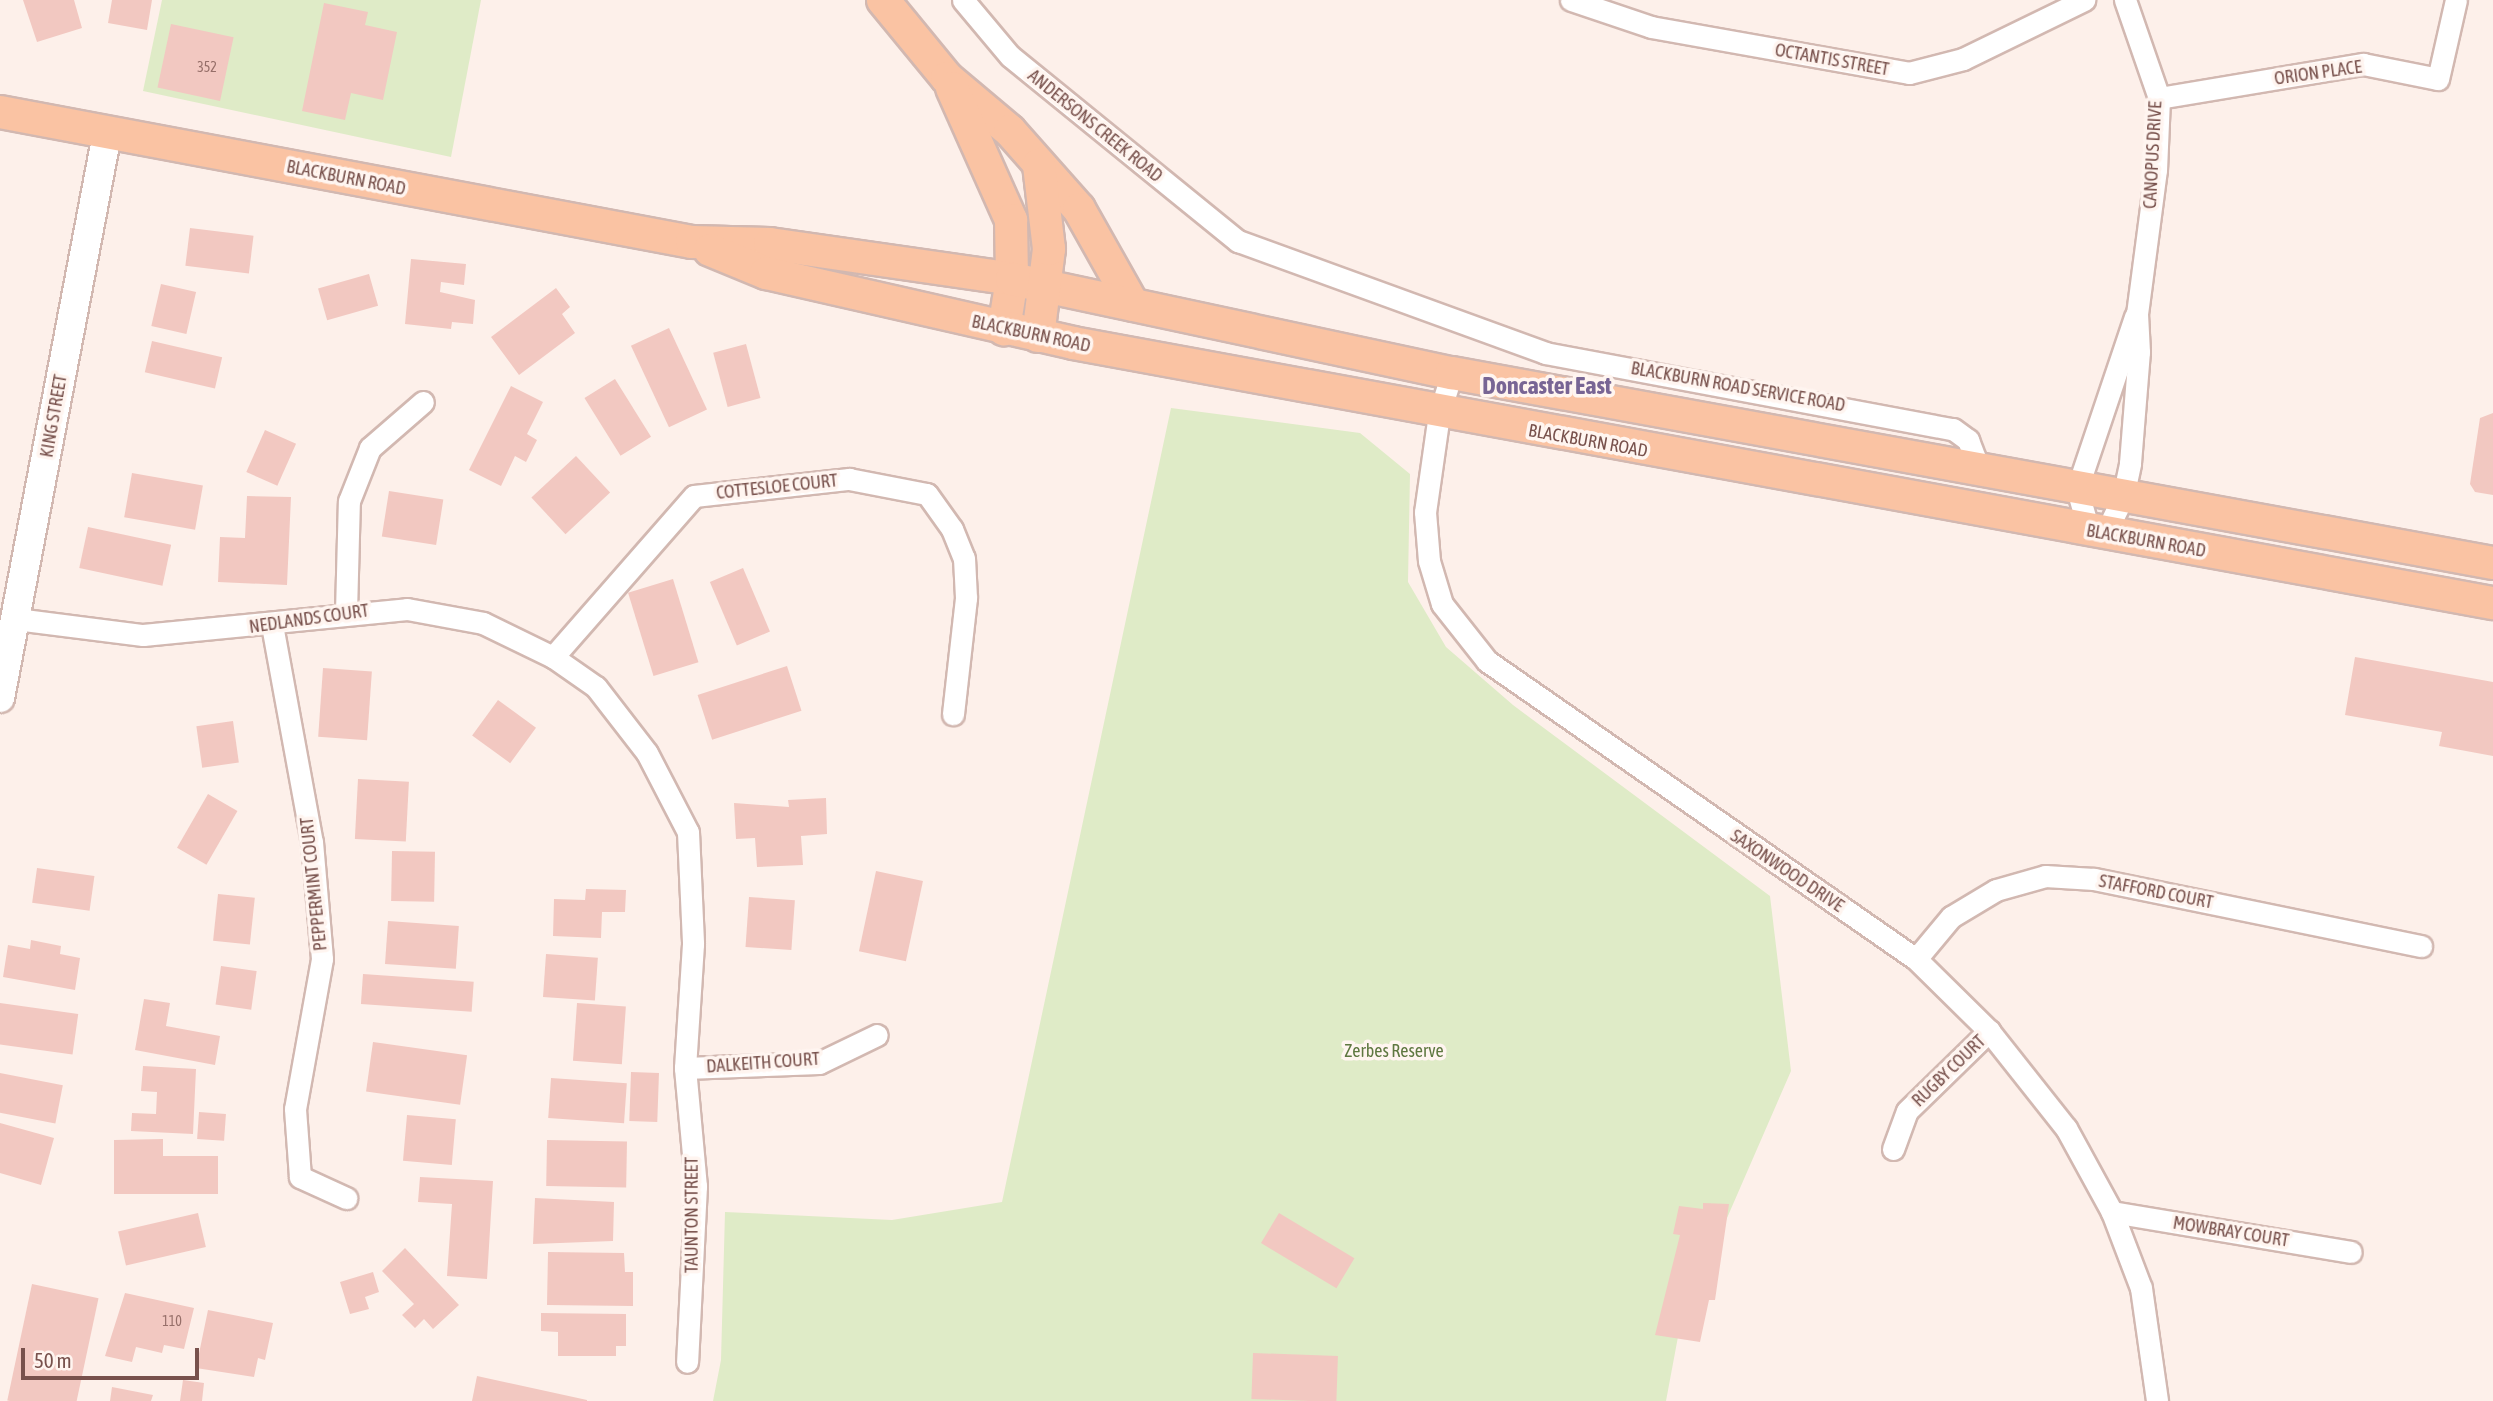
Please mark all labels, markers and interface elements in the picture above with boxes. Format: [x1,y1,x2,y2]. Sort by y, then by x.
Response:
street label: OCTANTIS STREET [1773,39,1891,81]
street label: ORION PLACE [2273,56,2363,90]
house number: 352 [197,59,217,75]
street label: ANDERSONS CREEK ROAD [1023,65,1167,187]
street label: CANOPUS DRIVE [2139,101,2167,209]
street label: BLACKBURN ROAD [285,156,407,200]
street label: BLACKBURN ROAD [970,311,1092,357]
street label: BLACKBURN ROAD SERVICE ROAD [1629,358,1847,416]
district label: Doncaster East [1482,372,1612,400]
street label: KING STREET [36,373,72,459]
street label: BLACKBURN ROAD [1527,420,1649,462]
street label: COTTESLOE COURT [715,470,839,504]
street label: BLACKBURN ROAD [2085,520,2207,562]
street label: NEDLANDS COURT [248,600,370,638]
street label: PEPPERMINT COURT [296,816,332,952]
street label: SAXONWOOD DRIVE [1726,825,1848,917]
street label: STAFFORD COURT [2097,870,2215,914]
street label: RUGBY COURT [1908,1031,1990,1111]
park label: Zerbes Reserve [1344,1040,1444,1062]
street label: DALKEITH COURT [706,1048,820,1078]
street label: TAUNTON STREET [681,1157,703,1273]
street label: MOWBRAY COURT [2171,1212,2291,1252]
house number: 110 [162,1313,182,1329]
scale bar [24,1334,203,1378]
text: 50 m [34,1348,72,1372]

